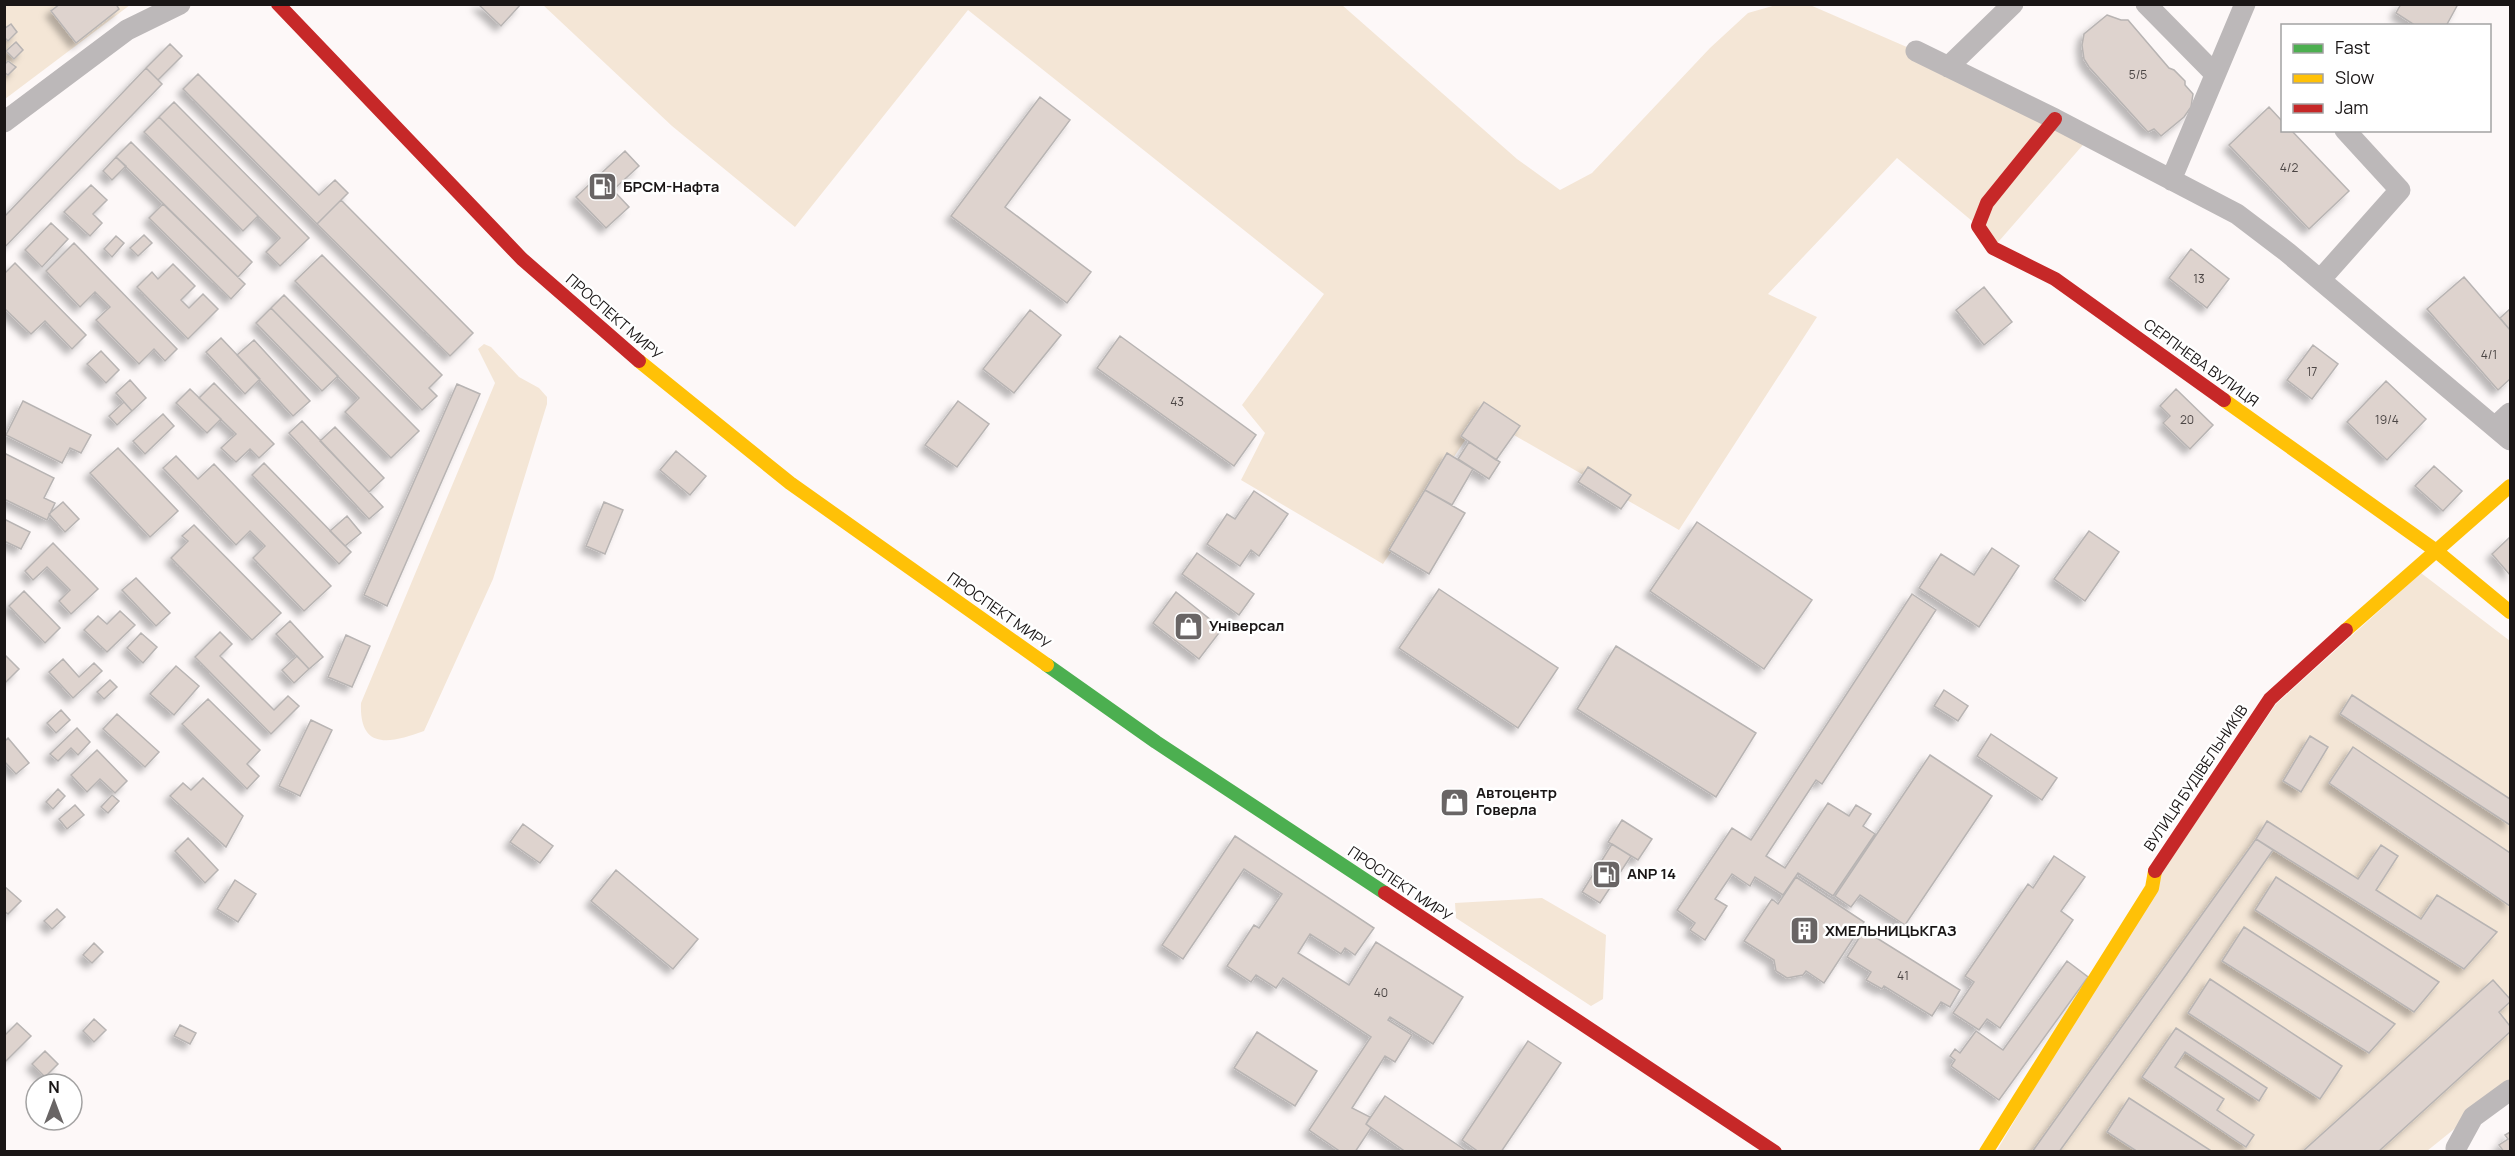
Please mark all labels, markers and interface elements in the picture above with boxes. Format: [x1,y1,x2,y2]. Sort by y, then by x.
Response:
legend [2281,24,2491,132]
text: Fast [2335,35,2370,59]
text: Slow [2335,65,2375,89]
house number: 5/5 [2129,66,2147,83]
text: Jam [2335,95,2369,119]
house number: 4/2 [2280,159,2298,176]
fuel station icon: БРСМ-Нафта [586,171,618,203]
place label: БРСМ-Нафта [623,176,719,197]
street label: ПРОСПЕКТ МИРУ [562,269,668,365]
house number: 13 [2193,270,2205,287]
street label: СЕРПНЕВА ВУЛИЦЯ [2140,314,2263,411]
house number: 4/1 [2481,346,2497,363]
house number: 17 [2307,363,2317,380]
house number: 43 [1170,393,1184,410]
house number: 20 [2180,411,2194,428]
house number: 19/4 [2375,411,2399,428]
street label: ПРОСПЕКТ МИРУ [943,567,1056,654]
shop icon: Універсал [1172,610,1204,642]
place label: Універсал [1209,615,1284,636]
street label: ВУЛИЦЯ БУДІВЕЛЬНИКІВ [2139,700,2253,855]
place label: Автоцентр Говерла [1476,782,1557,820]
shop icon: Автоцентр Говерла [1439,786,1471,818]
street label: ПРОСПЕКТ МИРУ [1344,841,1457,927]
fuel station icon: ANP 14 [1590,858,1622,890]
place label: ANP 14 [1627,863,1676,884]
building icon: ХМЕЛЬНИЦЬКГАЗ [1788,915,1820,947]
place label: ХМЕЛЬНИЦЬКГАЗ [1825,920,1957,941]
house number: 41 [1897,967,1909,984]
house number: 40 [1374,984,1388,1001]
north arrow [24,1072,84,1132]
text: N [48,1076,60,1098]

